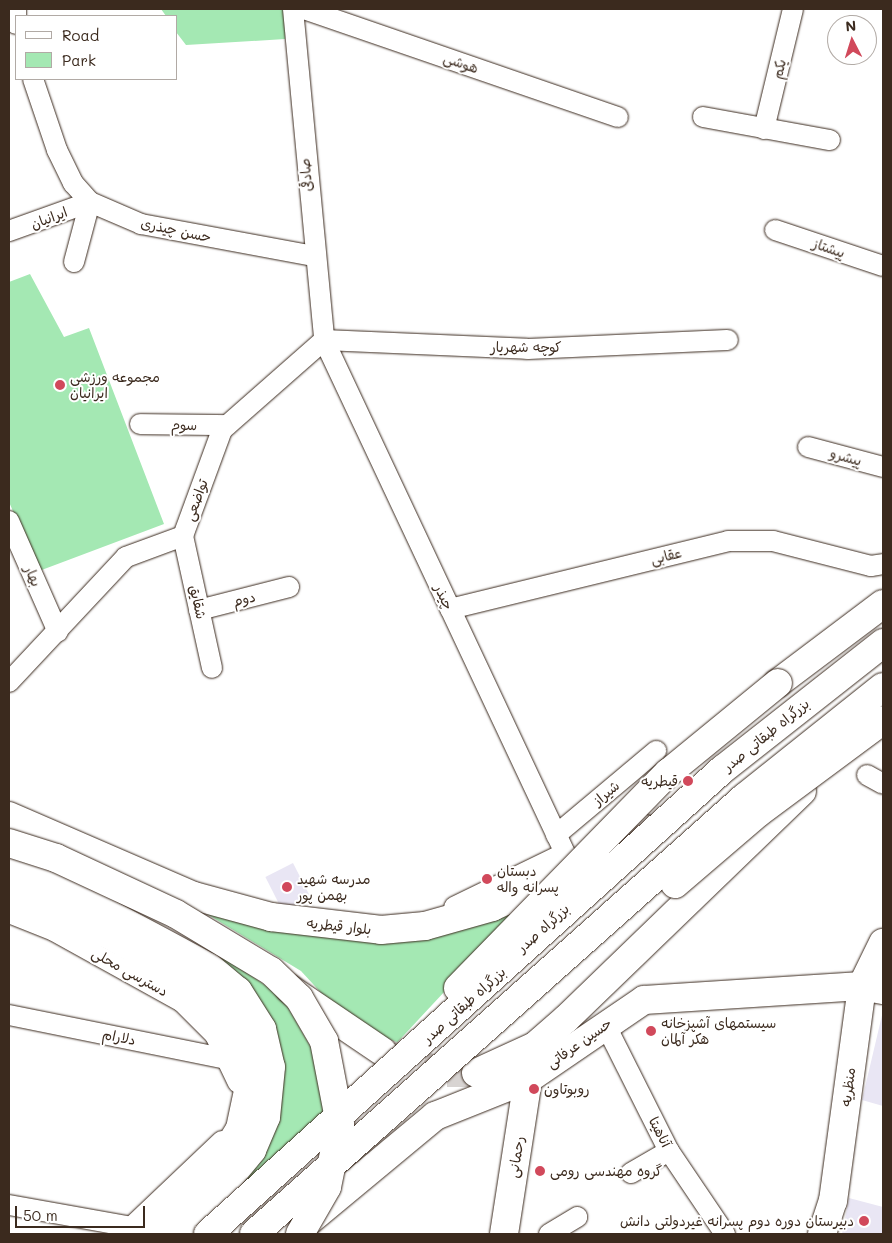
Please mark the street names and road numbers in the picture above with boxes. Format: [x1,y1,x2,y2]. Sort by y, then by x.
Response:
street label: هوشی [441,49,481,77]
street label: یکم [768,57,790,81]
street label: صادقی [296,158,316,192]
street label: ایرانیان [28,203,70,233]
street label: حسن چیذری [139,214,213,246]
street label: پیشتاز [811,235,847,261]
street label: کوچه شهریار [490,339,562,355]
street label: سوم [171,416,197,434]
street label: پیشرو [828,445,864,469]
street label: تواضعی [181,477,211,523]
street label: عقابی [649,544,683,568]
street label: بهار [21,563,45,589]
street label: چیذر [431,582,457,612]
street label: شقایق [186,583,210,621]
street label: دوم [231,588,257,610]
street label: بزرگراه طبقاتی صدر [720,695,812,775]
street label: شیراز [589,777,623,809]
street label: بزرگراه صدر [513,900,573,956]
street label: بلوار قیطریه [306,914,372,938]
street label: دسترسی محلی [89,944,171,1000]
street label: بزرگراه طبقاتی صدر [419,963,509,1047]
street label: حسین عرفاتی [543,1014,615,1072]
street label: دلارام [101,1026,137,1048]
street label: منظریه [837,1067,859,1107]
street label: آناهیتا [645,1114,675,1150]
street label: رحمانی [504,1135,528,1179]

